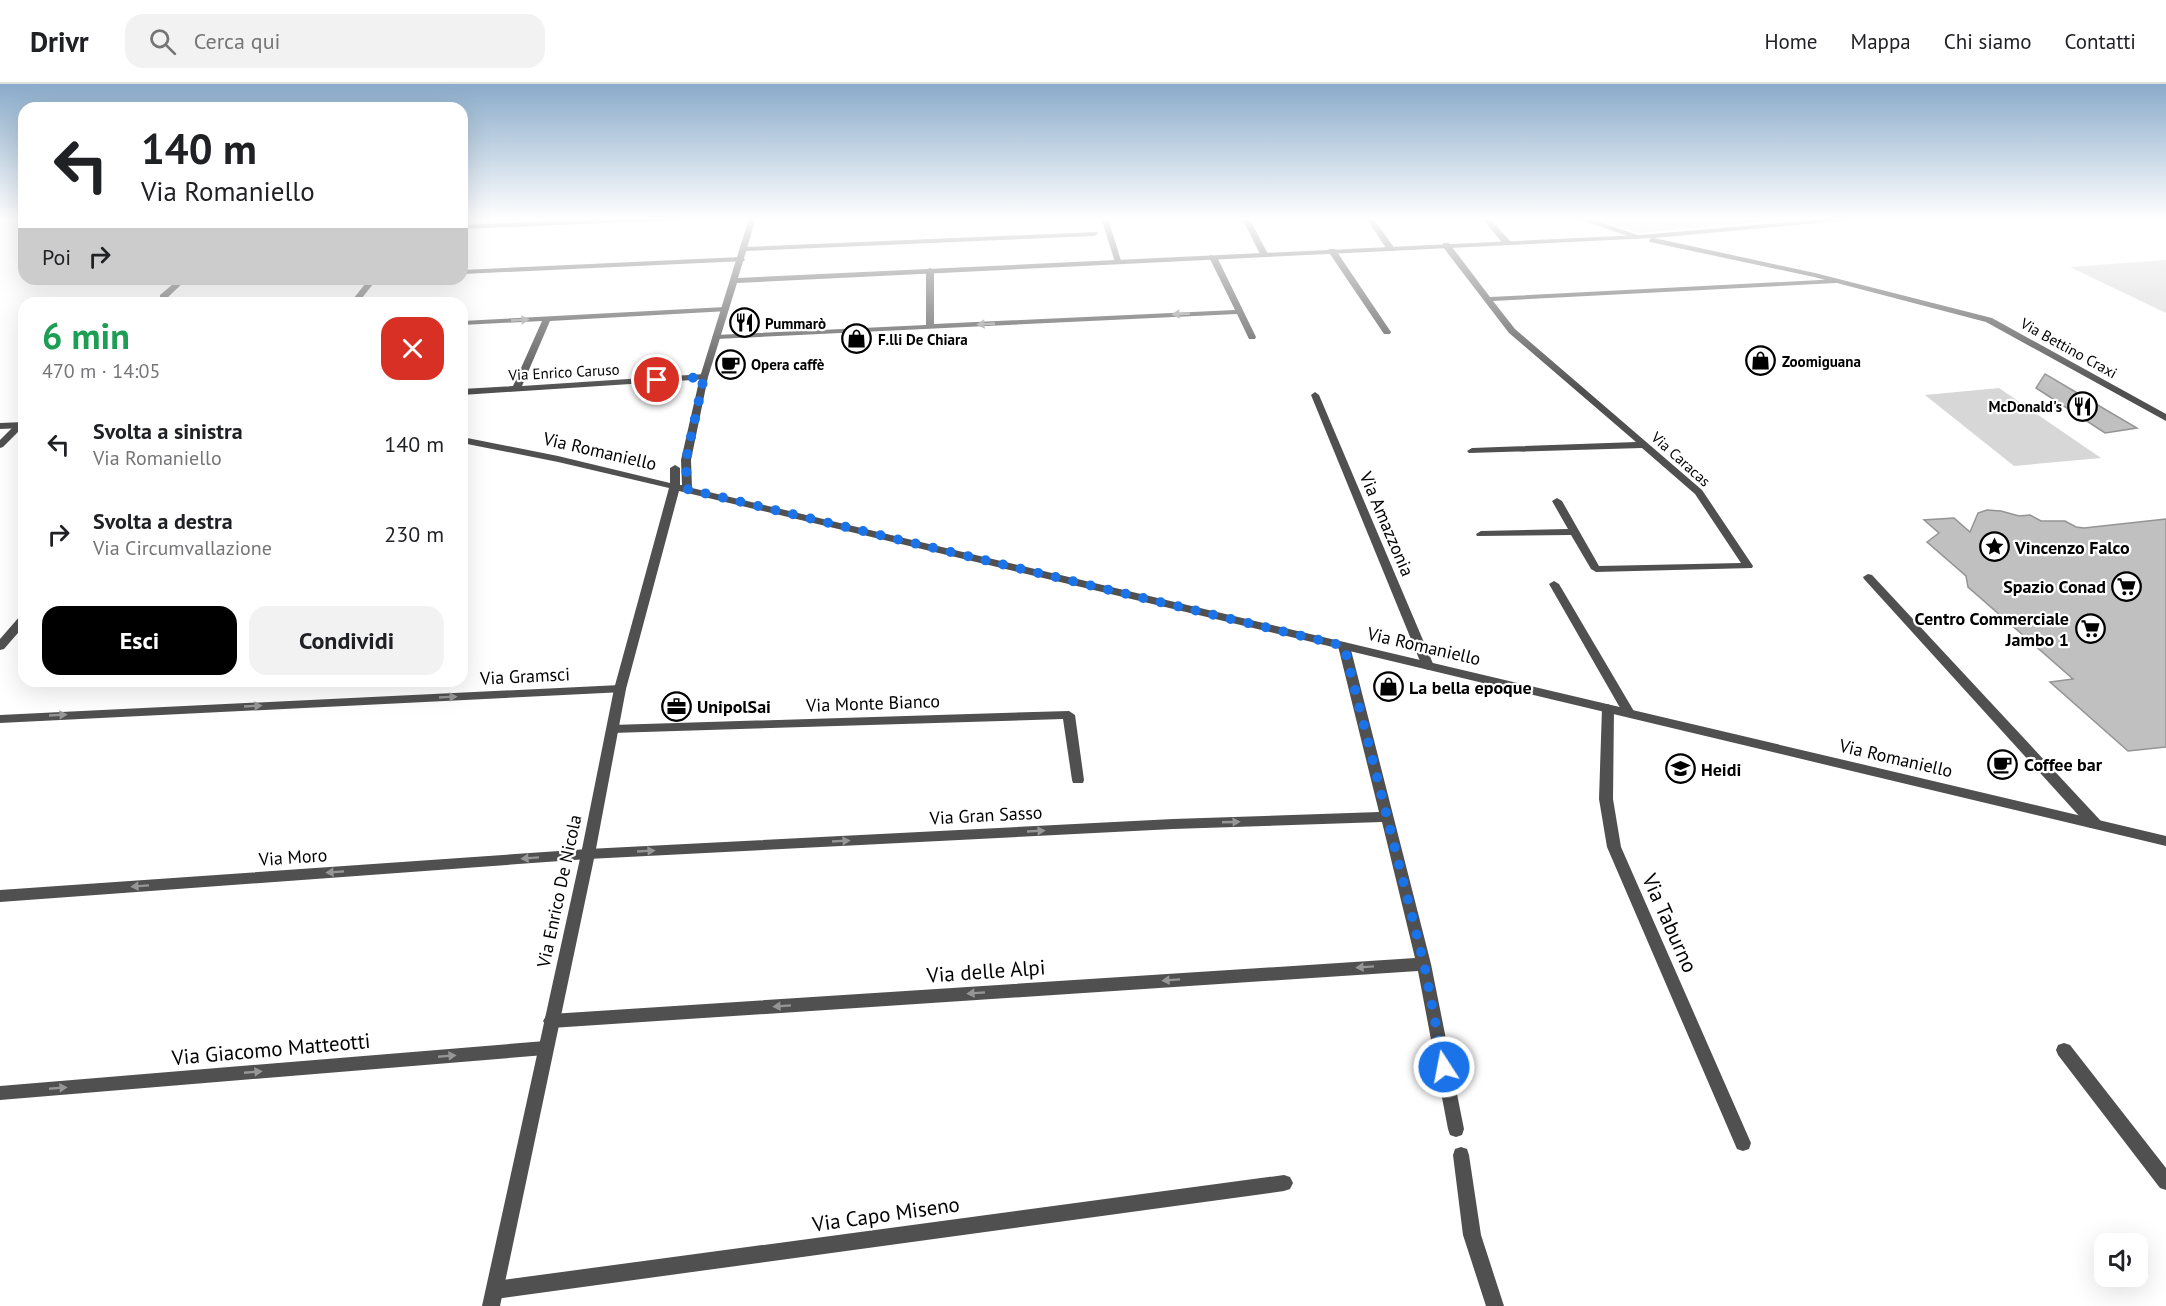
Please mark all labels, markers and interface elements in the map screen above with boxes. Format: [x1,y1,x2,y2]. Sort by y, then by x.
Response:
search box [125,14,545,68]
text: Drivr [30,23,89,60]
icon: search [146,25,179,58]
text: Cerca qui [194,27,280,55]
text: Home [1764,28,1818,55]
text: Mappa [1851,28,1911,55]
text: Chi siamo [1944,28,2032,55]
text: Contatti [2065,28,2136,55]
text: 140 m [141,121,257,176]
icon: left [42,126,120,204]
text: Via Romaniello [141,174,315,208]
icon: right [83,240,116,273]
text: Poi [42,243,71,271]
restaurant icon: Pummarò [728,307,760,339]
one-way arrow [1171,310,1190,319]
text: 6 min [42,312,130,359]
street label: Via Bettino Craxi [2017,313,2121,382]
place label: Pummarò [765,314,826,333]
one-way arrow [511,316,530,325]
button: close [381,317,444,380]
one-way arrow [977,319,996,328]
shop icon: F.lli De Chiara [841,323,873,355]
place label: F.lli De Chiara [878,330,968,349]
shop icon: Zoomiguana [1745,345,1777,377]
cafe icon: Opera caffè [714,348,746,380]
place label: Zoomiguana [1782,352,1861,371]
pin [631,354,682,405]
place label: Opera caffè [751,355,825,374]
text: 470 m · 14:05 [42,358,160,384]
street label: Via Enrico Caruso [507,360,620,384]
icon: arrive [640,363,673,396]
restaurant icon: McDonald's [2067,390,2099,422]
place label: McDonald's [1989,397,2062,416]
text: Svolta a sinistra [93,417,243,445]
street label: Via Romaniello [540,427,659,475]
street label: Via Caracas [1647,427,1714,490]
icon: left [42,428,75,461]
text: 140 m [384,430,444,458]
text: Via Romaniello [93,445,222,471]
street label: Via Amazzonia [1354,467,1419,580]
text: Svolta a destra [93,507,233,535]
icon: right [42,518,75,551]
text: 230 m [384,520,444,548]
place icon: Vincenzo Falco [1978,531,2010,563]
text: Via Circumvallazione [93,535,272,561]
place label: Vincenzo Falco [2014,536,2130,559]
supermarket icon: Spazio Conad [2111,570,2143,602]
place label: Spazio Conad [2003,575,2106,598]
button: Esci [42,606,237,675]
button: Condividi [249,606,444,675]
place label: Centro Commerciale Jambo 1 [1915,607,2069,651]
supermarket icon: Centro Commerciale Jambo 1 [2074,612,2106,644]
street label: Via Romaniello [1364,622,1483,670]
street label: Via Gramsci [478,662,571,690]
shop icon: La bella epoque [1372,671,1404,703]
place label: La bella epoque [1409,676,1532,699]
street label: Via Monte Bianco [805,689,940,717]
office icon: UnipolSai [660,690,692,722]
one-way arrow [438,693,457,702]
place label: UnipolSai [697,695,771,718]
one-way arrow [244,701,263,711]
one-way arrow [49,711,68,720]
street label: Via Romaniello [1836,734,1955,782]
cafe icon: Coffee bar [1987,748,2019,780]
school or university icon: Heidi [1664,753,1696,785]
place label: Coffee bar [2024,753,2103,776]
place label: Heidi [1701,758,1741,781]
street label: Via Gran Sasso [928,801,1043,829]
street label: Via Enrico De Nicola [531,813,586,970]
one-way arrow [1221,817,1240,827]
one-way arrow [1026,826,1045,835]
one-way arrow [832,836,851,845]
street label: Via Moro [257,843,328,871]
one-way arrow [637,846,656,855]
one-way arrow [520,853,539,863]
one-way arrow [325,867,344,877]
street label: Via Taburno [1636,868,1704,977]
one-way arrow [131,881,150,891]
street label: Via delle Alpi [925,953,1046,989]
one-way arrow [1356,963,1375,972]
one-way arrow [1161,976,1180,985]
one-way arrow [967,988,986,998]
one-way arrow [772,1001,791,1011]
street label: Via Giacomo Matteotti [170,1027,371,1071]
position arrow [1412,1035,1476,1099]
one-way arrow [438,1051,457,1061]
one-way arrow [243,1067,262,1077]
one-way arrow [49,1083,68,1093]
street label: Via Capo Miseno [810,1190,961,1238]
map controls [2094,1233,2148,1287]
button: sound [2094,1233,2148,1287]

